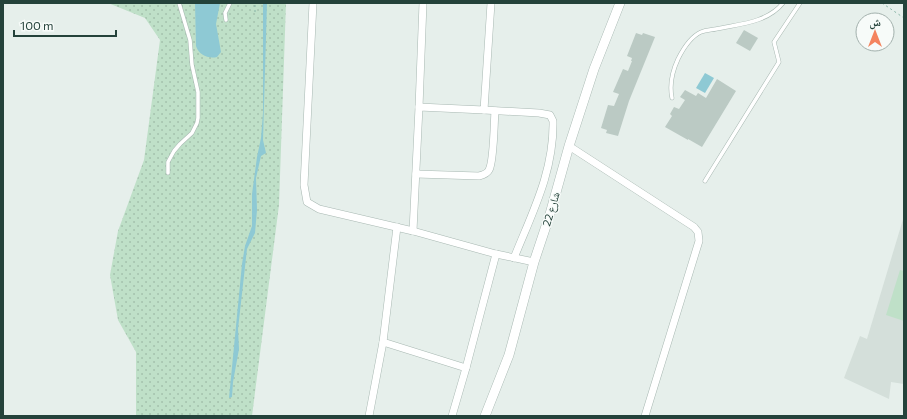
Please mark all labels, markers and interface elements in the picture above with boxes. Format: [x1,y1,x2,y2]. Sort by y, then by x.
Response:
scale bar [14,12,116,38]
north arrow [855,12,895,52]
text: ش [869,15,881,30]
text: 100 m [20,18,54,32]
street label: شارع 22 [539,190,563,228]

